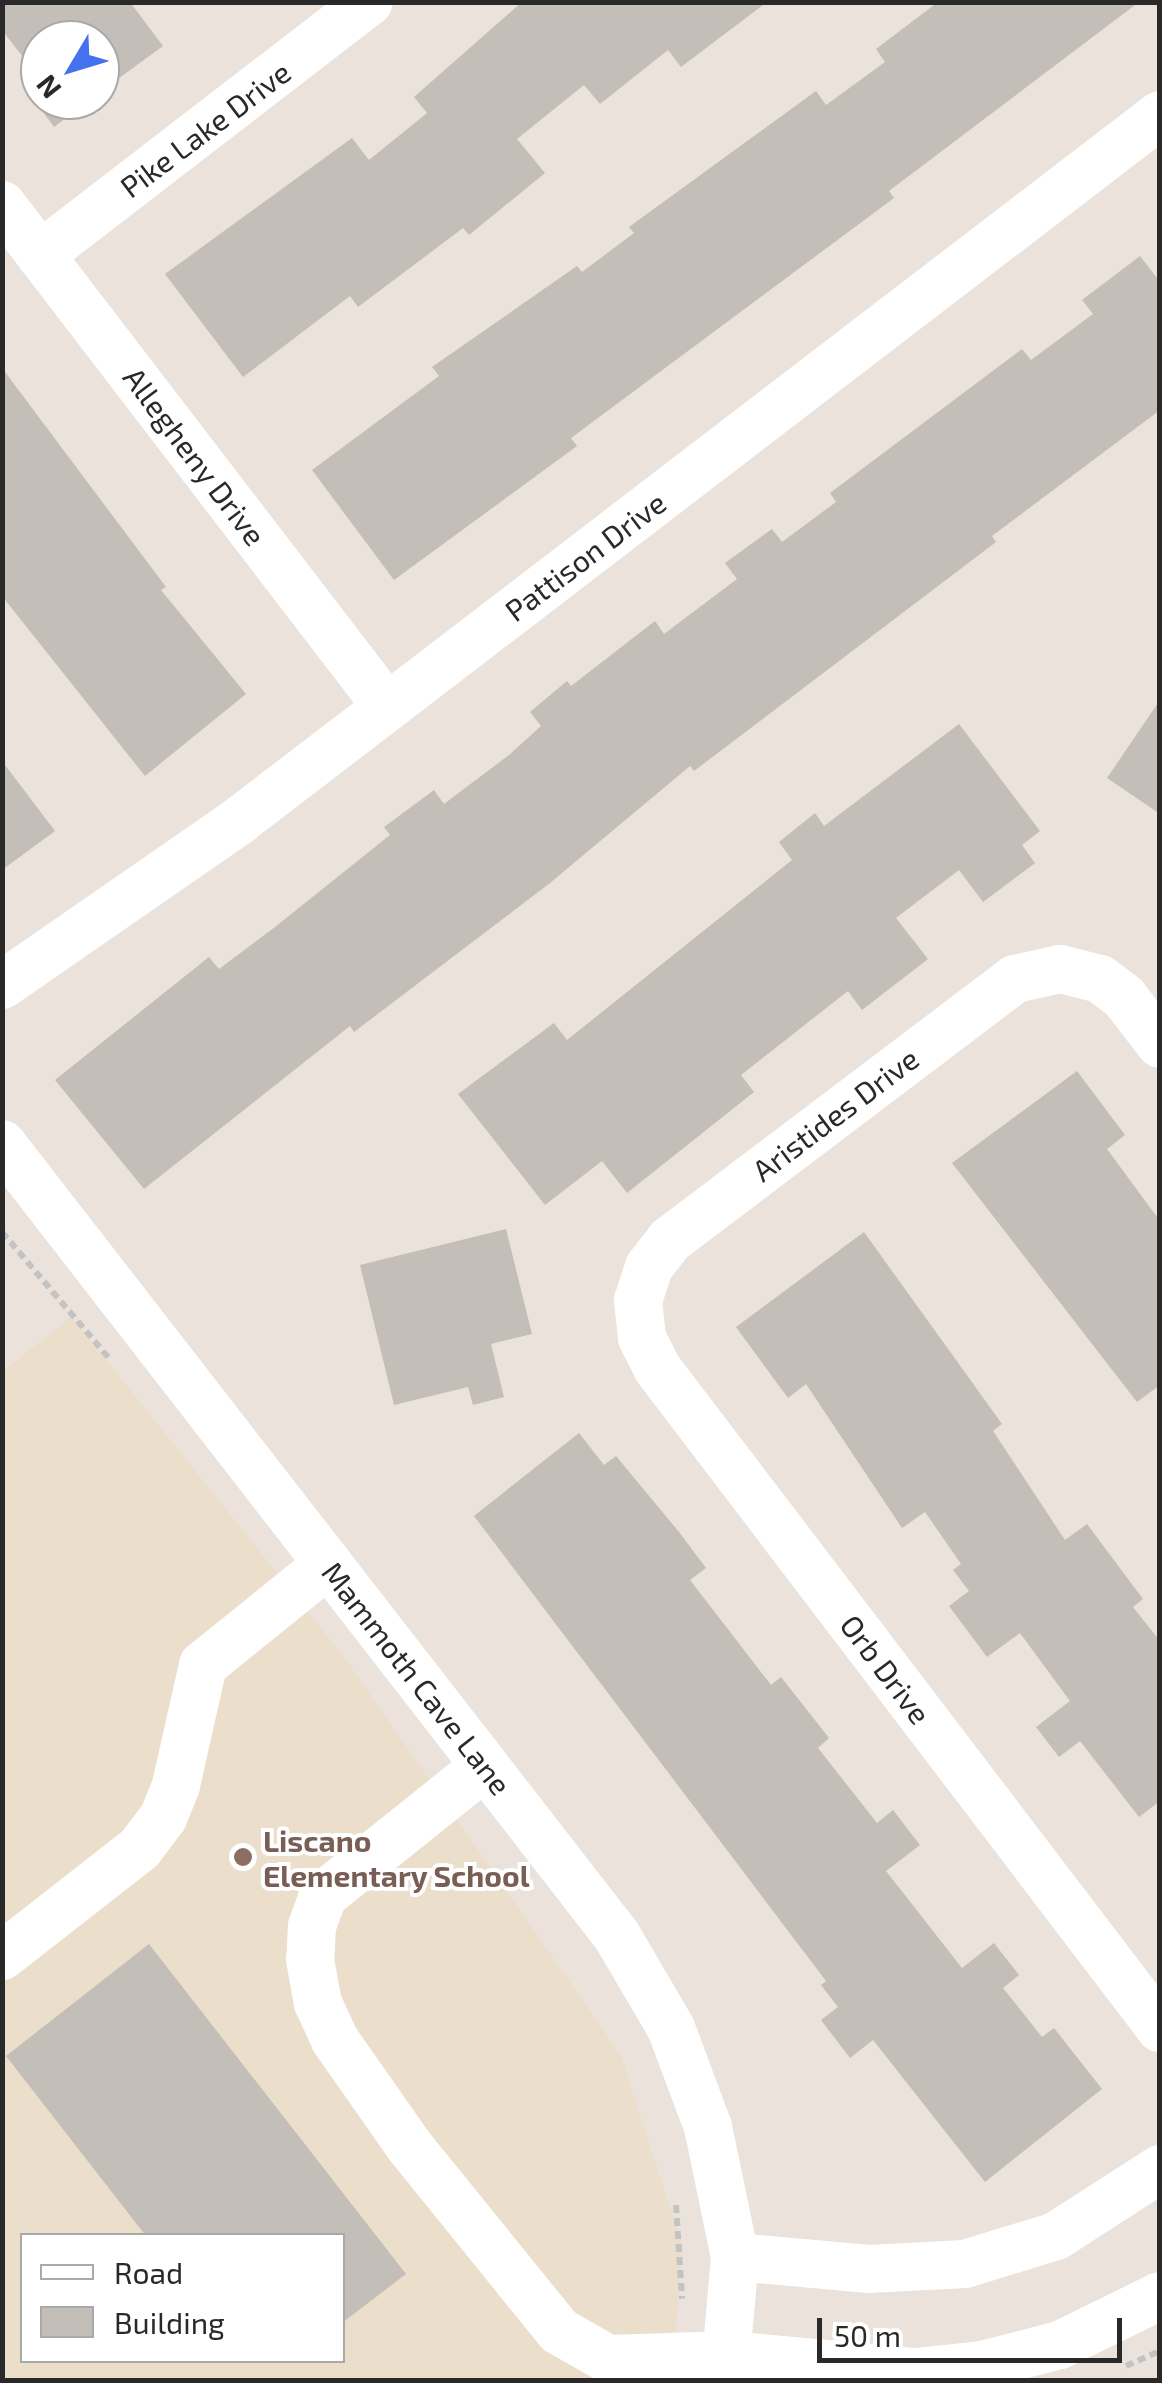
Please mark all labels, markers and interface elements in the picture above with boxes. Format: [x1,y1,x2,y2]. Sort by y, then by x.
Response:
north arrow [20,20,120,120]
street label: Pike Lake Drive [113,53,297,205]
text: N [28,69,68,106]
street label: Allegheny Drive [116,360,274,552]
street label: Pattison Drive [498,484,672,628]
street label: Aristides Drive [745,1040,925,1188]
street label: Mammoth Cave Lane [315,1554,519,1802]
street label: Orb Drive [833,1607,939,1731]
place label: Liscano Elementary School [263,1822,530,1892]
marker: Liscano Elementary School [232,1846,254,1868]
legend [20,2233,345,2363]
text: Road [114,2254,183,2290]
scale bar [822,2298,1127,2360]
text: Building [114,2304,225,2340]
text: 50 m [834,2317,901,2353]

